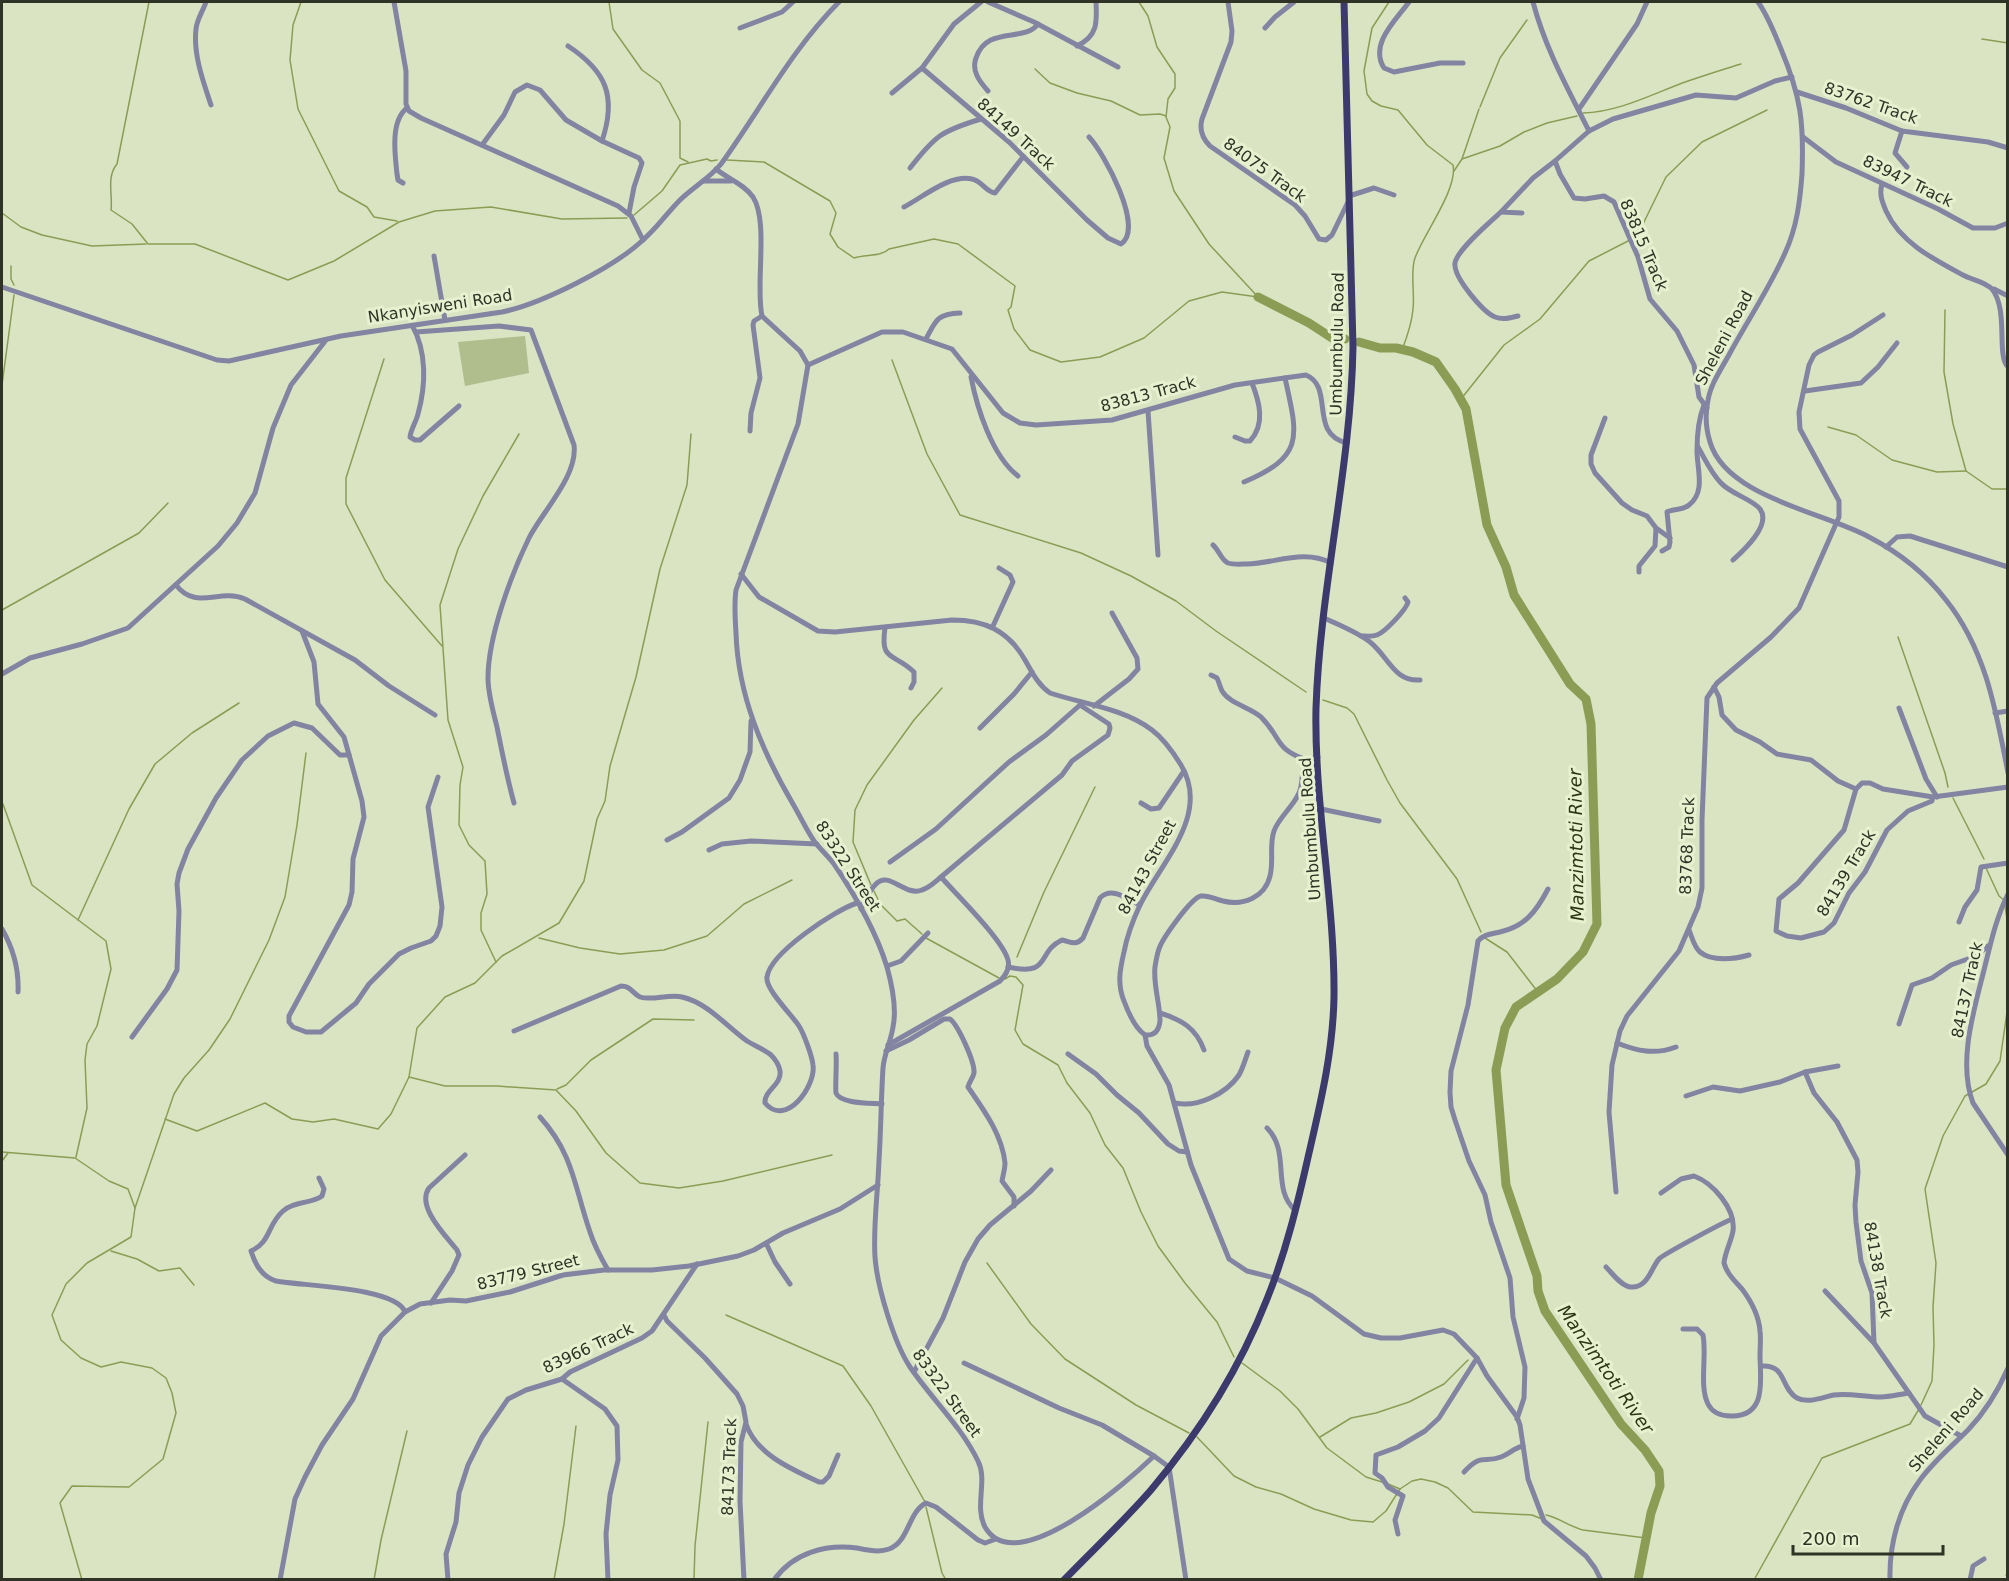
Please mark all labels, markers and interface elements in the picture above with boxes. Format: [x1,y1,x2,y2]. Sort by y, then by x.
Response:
street label: 83762 Track [1822,78,1921,128]
street label: 84149 Track [973,94,1059,174]
street label: 84075 Track [1220,134,1311,207]
street label: 83947 Track [1860,151,1957,211]
street label: 83815 Track [1616,196,1672,294]
street label: Umbumbulu Road [1326,272,1348,416]
street label: Nkanyisweni Road [366,285,514,327]
street label: Sheleni Road [1691,288,1757,388]
street label: 83813 Track [1098,372,1198,416]
street label: Umbumbulu Road [1296,757,1324,901]
water label: Manzimtoti River [1564,767,1588,921]
street label: 83768 Track [1676,796,1698,895]
street label: 84143 Street [1114,816,1180,918]
street label: 83322 Street [812,817,884,915]
street label: 84139 Track [1813,826,1880,920]
street label: 84137 Track [1948,939,1987,1040]
street label: 84138 Track [1860,1220,1896,1321]
street label: 83779 Street [475,1250,581,1294]
water label: Manzimtoti River [1554,1301,1659,1439]
street label: 83966 Track [540,1318,637,1377]
street label: 83322 Street [909,1345,985,1441]
street label: Sheleni Road [1905,1384,1987,1476]
street label: 84173 Track [718,1417,740,1516]
scale bar [1793,1518,1943,1556]
text: 200 m [1802,1528,1860,1549]

